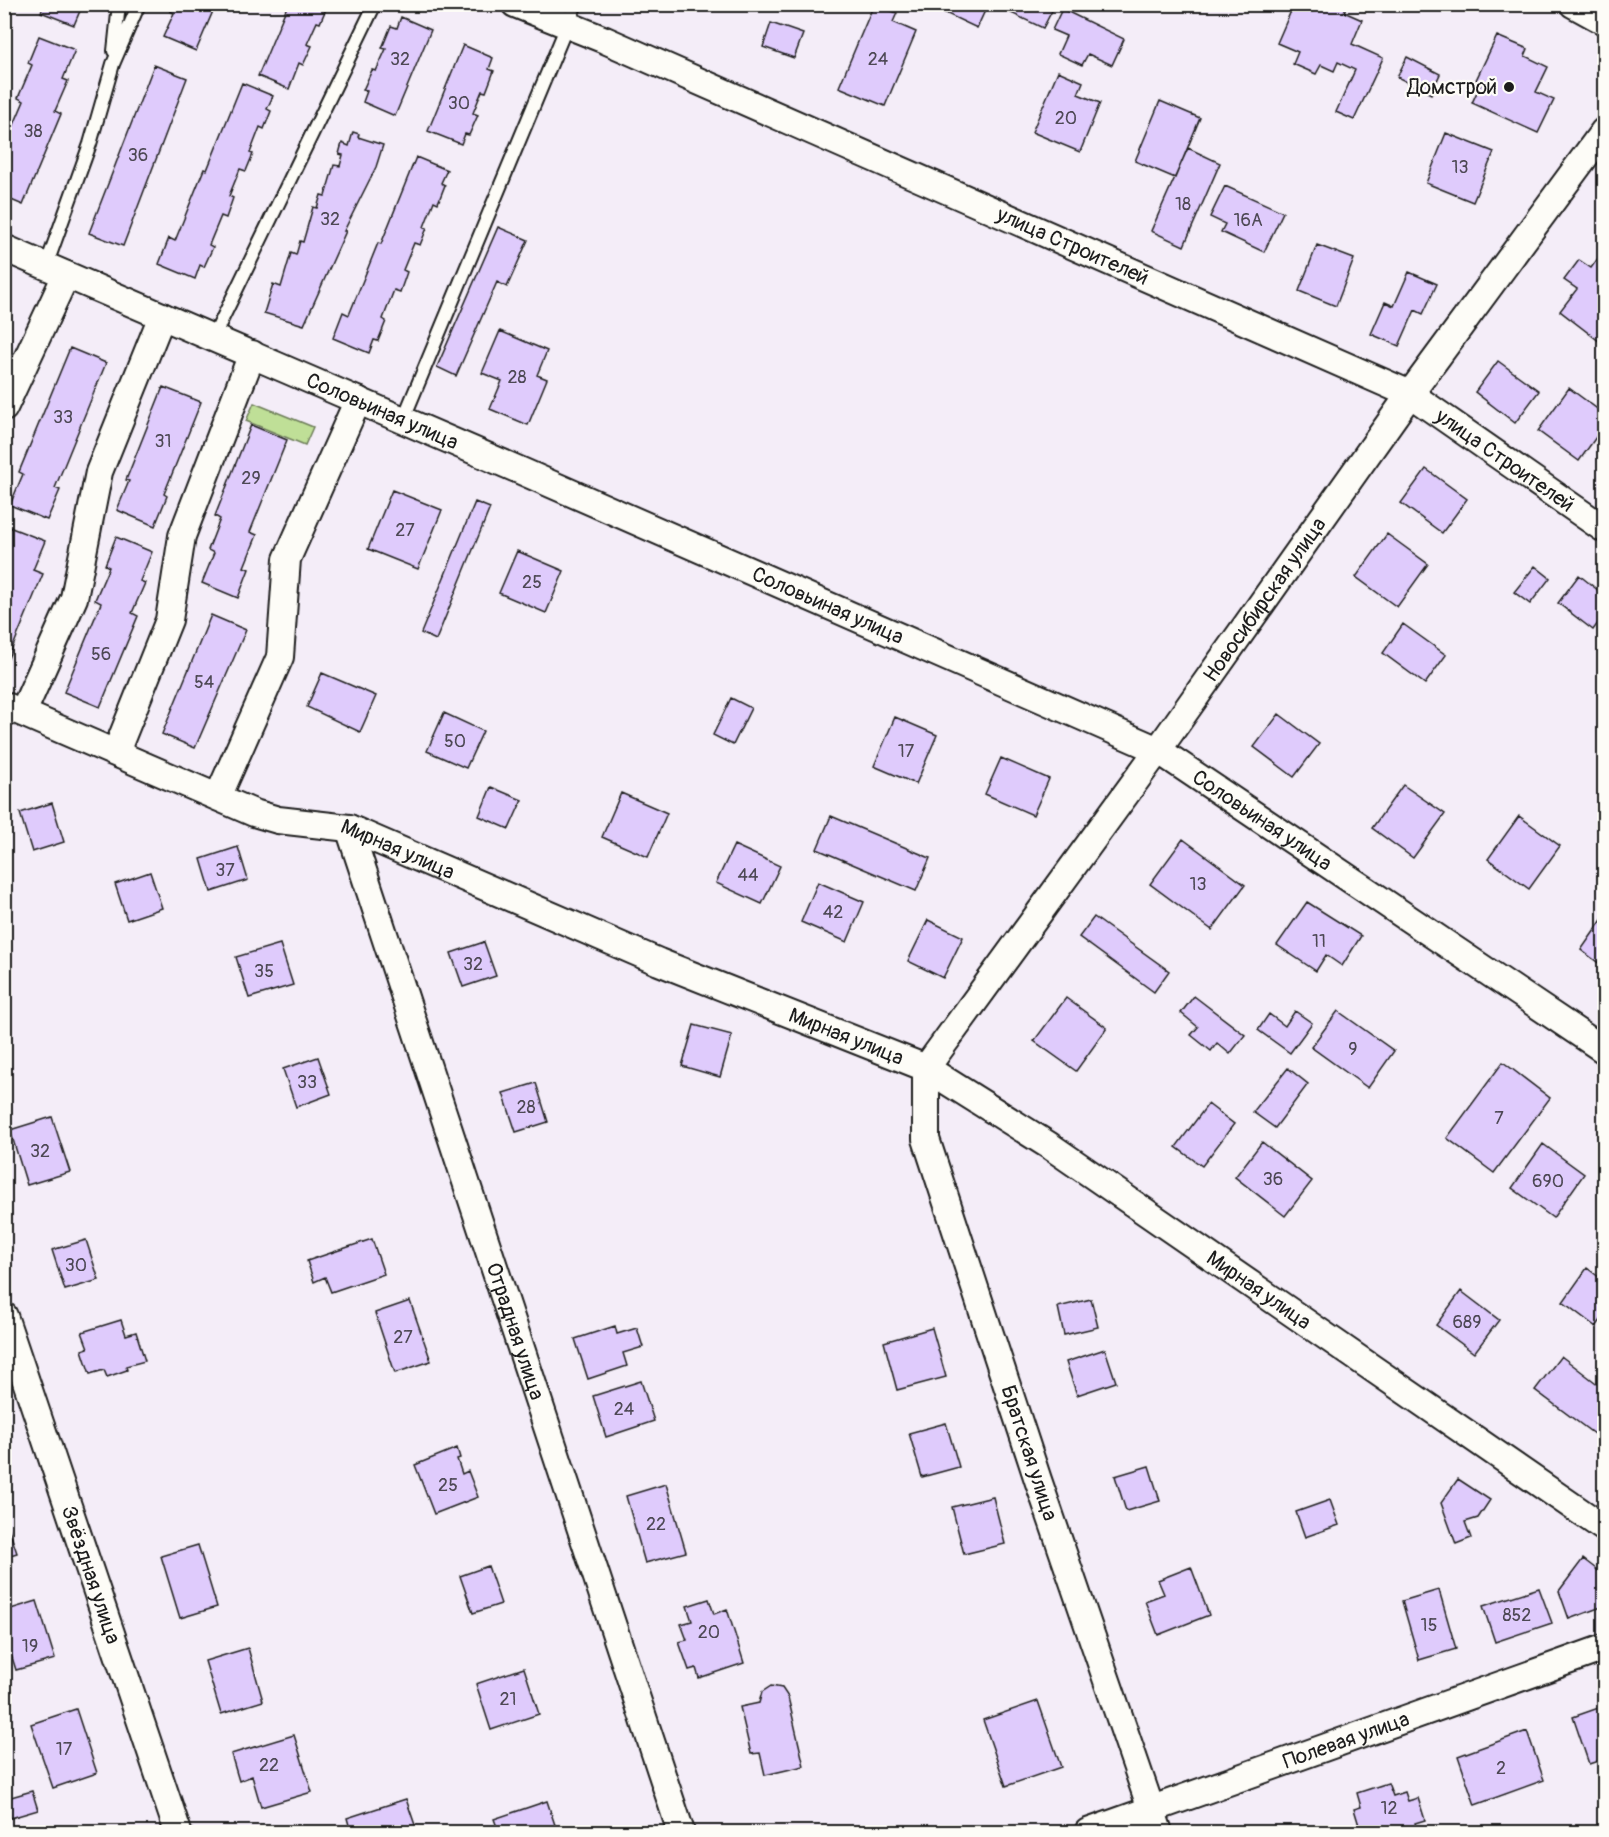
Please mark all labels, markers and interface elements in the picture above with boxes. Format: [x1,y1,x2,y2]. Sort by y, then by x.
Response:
house number: 32 [390,48,410,71]
house number: 24 [868,48,889,71]
place label: Домстрой [1406,74,1497,101]
marker: Домстрой [1502,80,1516,94]
house number: 30 [448,92,470,115]
house number: 20 [1055,107,1077,130]
house number: 38 [23,120,43,143]
house number: 36 [128,144,148,167]
house number: 13 [1451,156,1469,179]
house number: 18 [1175,193,1191,216]
street label: улица Строителей [992,200,1153,291]
house number: 32 [320,208,340,231]
house number: 16А [1233,209,1263,232]
street label: Соловьиная улица [302,366,463,456]
house number: 28 [507,366,527,389]
street label: улица Строителей [1429,402,1580,518]
house number: 33 [53,406,73,429]
house number: 31 [154,430,172,453]
house number: 29 [241,467,261,490]
street label: Новосибирская улица [1197,512,1332,687]
house number: 27 [395,519,415,542]
street label: Соловьиная улица [748,560,908,650]
house number: 25 [522,571,542,594]
house number: 56 [91,643,111,666]
house number: 54 [194,671,215,694]
house number: 50 [444,730,466,753]
house number: 17 [898,740,915,763]
street label: Соловьиная улица [1187,763,1337,877]
street label: Мирная улица [337,813,459,886]
house number: 37 [215,859,235,882]
house number: 44 [738,864,759,887]
house number: 13 [1189,873,1207,896]
house number: 42 [823,901,843,924]
house number: 11 [1312,930,1326,953]
house number: 32 [463,953,483,976]
house number: 35 [254,960,274,983]
street label: Мирная улица [785,1001,908,1071]
house number: 9 [1348,1038,1358,1061]
house number: 33 [297,1071,317,1094]
house number: 28 [516,1096,536,1119]
house number: 7 [1494,1107,1504,1130]
house number: 32 [30,1140,50,1163]
house number: 36 [1263,1168,1283,1191]
house number: 690 [1532,1170,1564,1193]
street label: Мирная улица [1201,1244,1317,1336]
house number: 30 [65,1254,87,1277]
street label: Отрадная улица [480,1259,551,1403]
house number: 689 [1453,1311,1481,1334]
house number: 27 [393,1326,413,1349]
street label: Братская улица [994,1382,1064,1524]
house number: 24 [614,1398,635,1421]
house number: 25 [438,1474,458,1497]
street label: Звёздная улица [55,1502,127,1647]
house number: 22 [646,1513,666,1536]
house number: 852 [1503,1604,1531,1627]
house number: 15 [1421,1614,1437,1637]
house number: 20 [698,1621,720,1644]
house number: 19 [22,1635,38,1658]
house number: 21 [499,1688,517,1711]
street label: Полевая улица [1279,1705,1413,1775]
house number: 17 [56,1738,73,1761]
house number: 22 [259,1754,279,1777]
house number: 2 [1496,1757,1506,1780]
house number: 12 [1380,1797,1398,1820]

